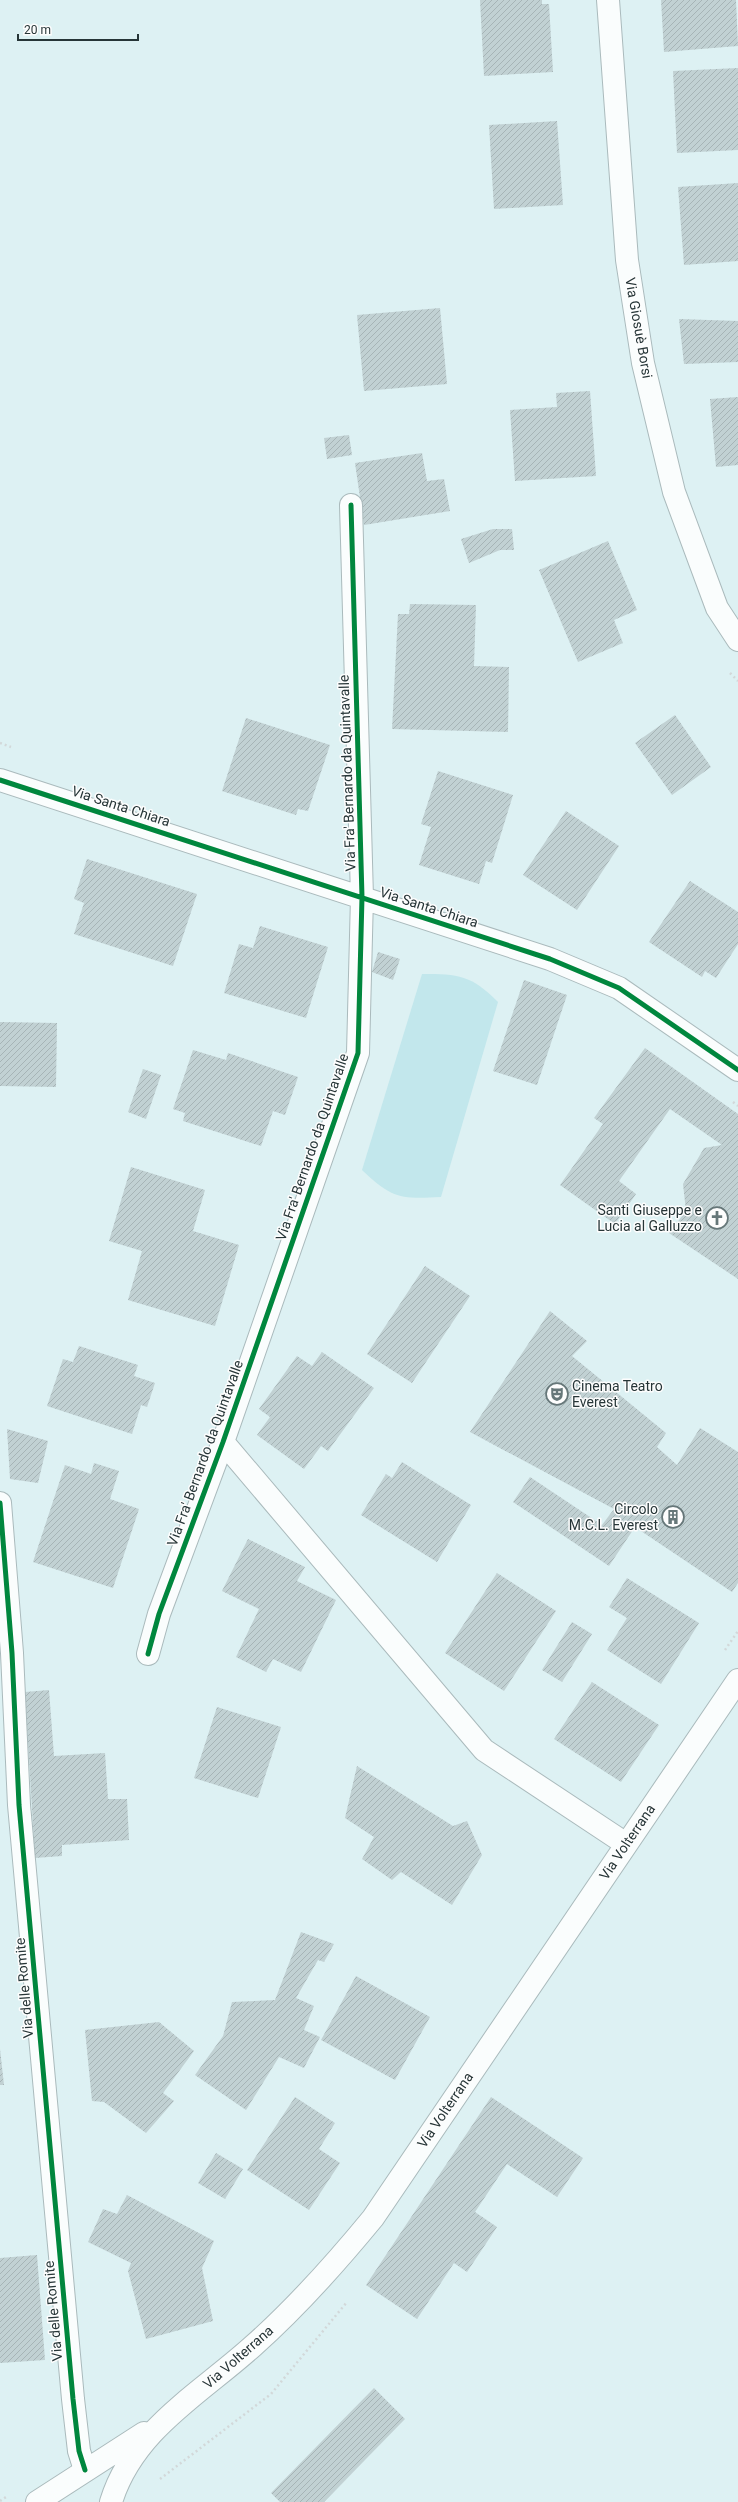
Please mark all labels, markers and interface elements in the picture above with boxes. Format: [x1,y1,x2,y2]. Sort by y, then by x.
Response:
scale bar [18,16,138,42]
text: 20 m [24,23,51,37]
street label: Via Giosuè Borsi [622,276,656,380]
street label: Via Fra' Bernardo da Quintavalle [336,674,358,872]
street label: Via Santa Chiara [70,783,172,829]
street label: Via Santa Chiara [378,884,480,930]
street label: Via Fra' Bernardo da Quintavalle [272,1051,352,1243]
place label: Santi Giuseppe e Lucia al Galluzzo [597,1202,702,1234]
church icon: Santi Giuseppe e Lucia al Galluzzo [704,1205,730,1231]
street label: Via Fra' Bernardo da Quintavalle [164,1358,246,1548]
place label: Cinema Teatro Everest [572,1378,663,1410]
theatre icon: Cinema Teatro Everest [544,1381,570,1407]
place label: Circolo M.C.L. Everest [569,1501,658,1533]
building icon: Circolo M.C.L. Everest [660,1504,686,1530]
street label: Via Volterrana [596,1801,658,1883]
street label: Via delle Romite [12,1937,36,2039]
street label: Via Volterrana [414,2069,476,2151]
street label: Via delle Romite [41,2260,65,2362]
street label: Via Volterrana [200,2322,276,2392]

